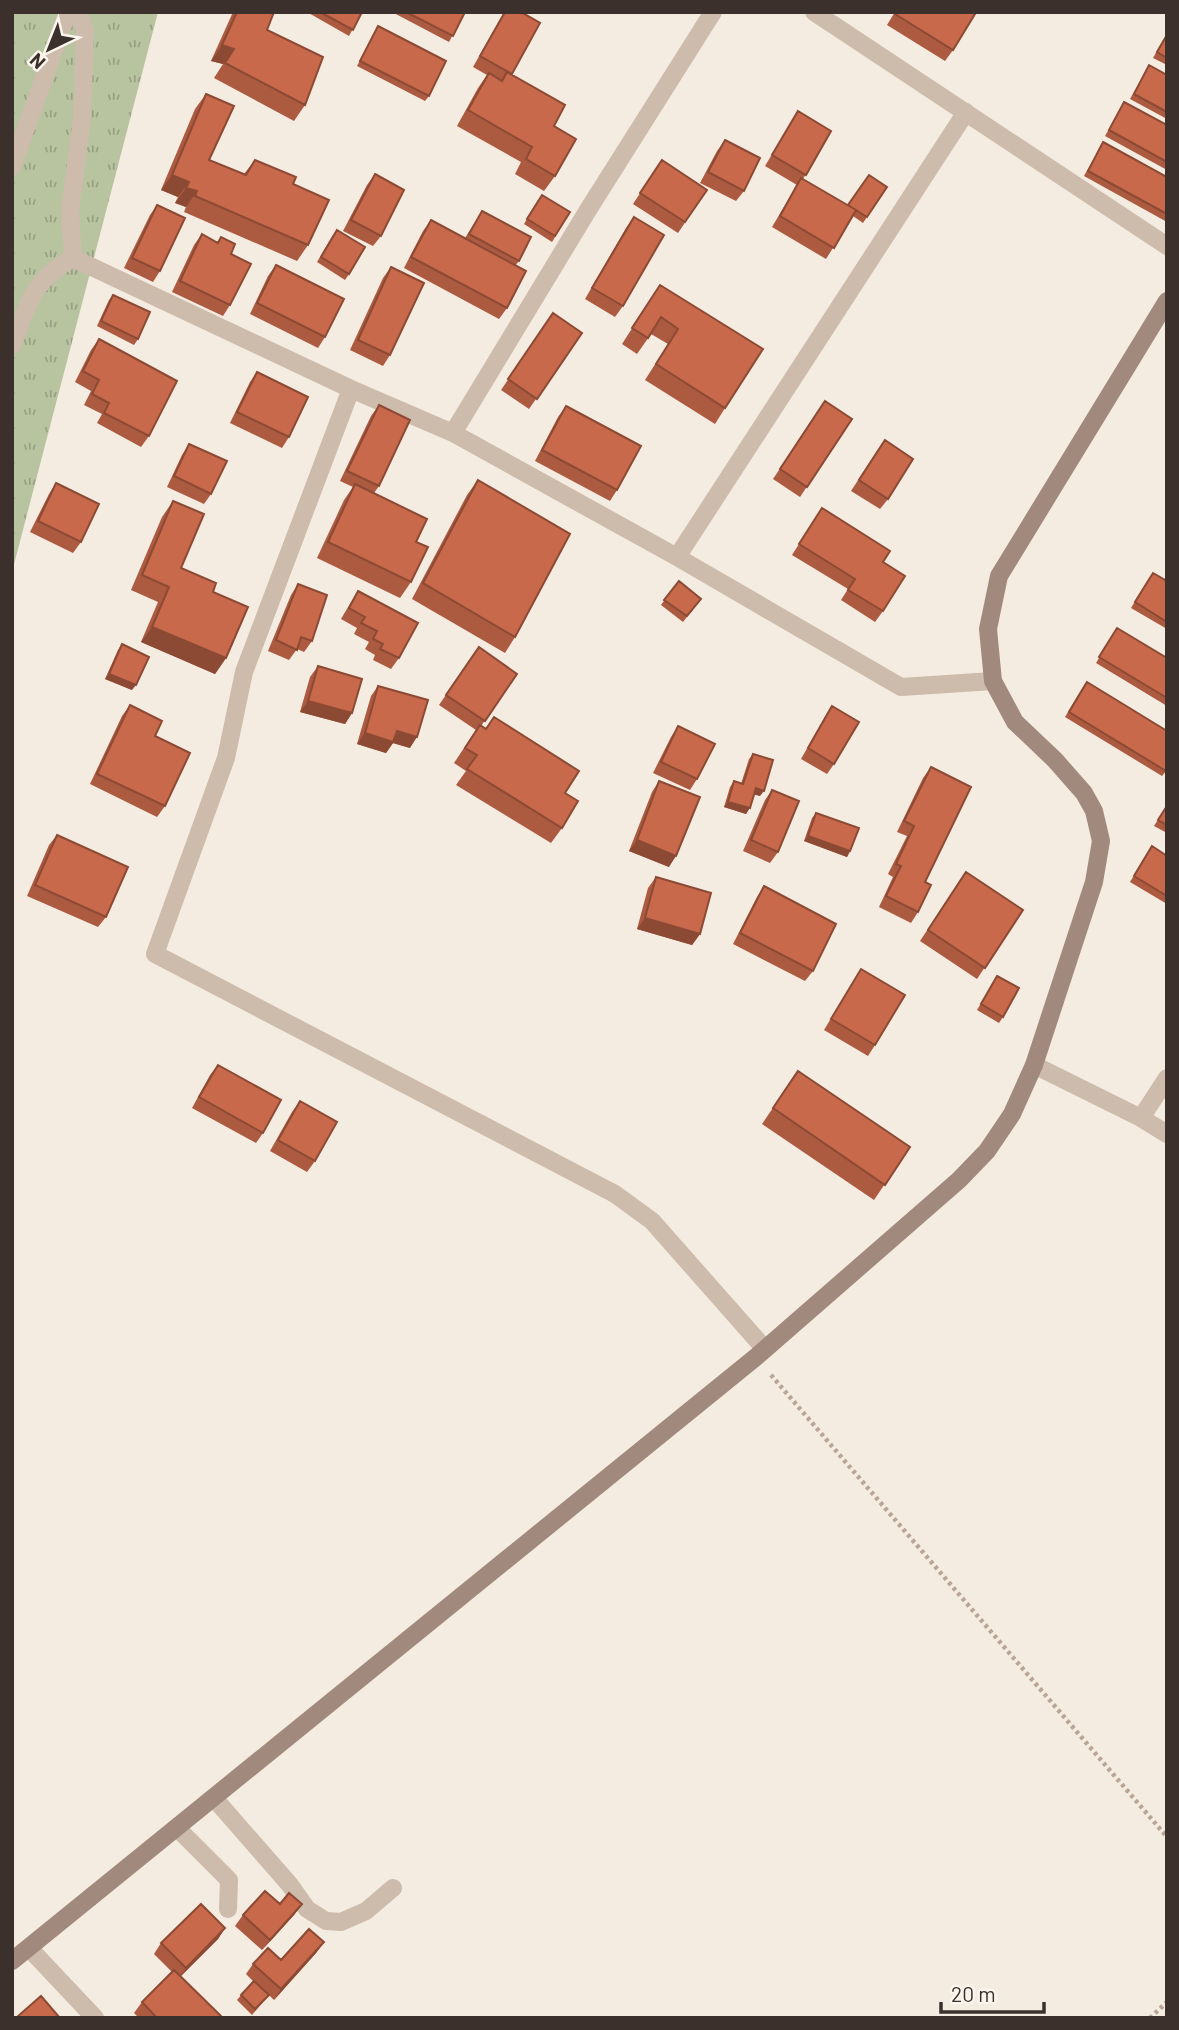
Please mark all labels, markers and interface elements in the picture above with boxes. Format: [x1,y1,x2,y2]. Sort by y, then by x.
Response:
north arrow [14,14,84,84]
text: N [25,49,50,75]
scale bar [941,1970,1044,2014]
text: 20 m [951,1981,996,2006]

